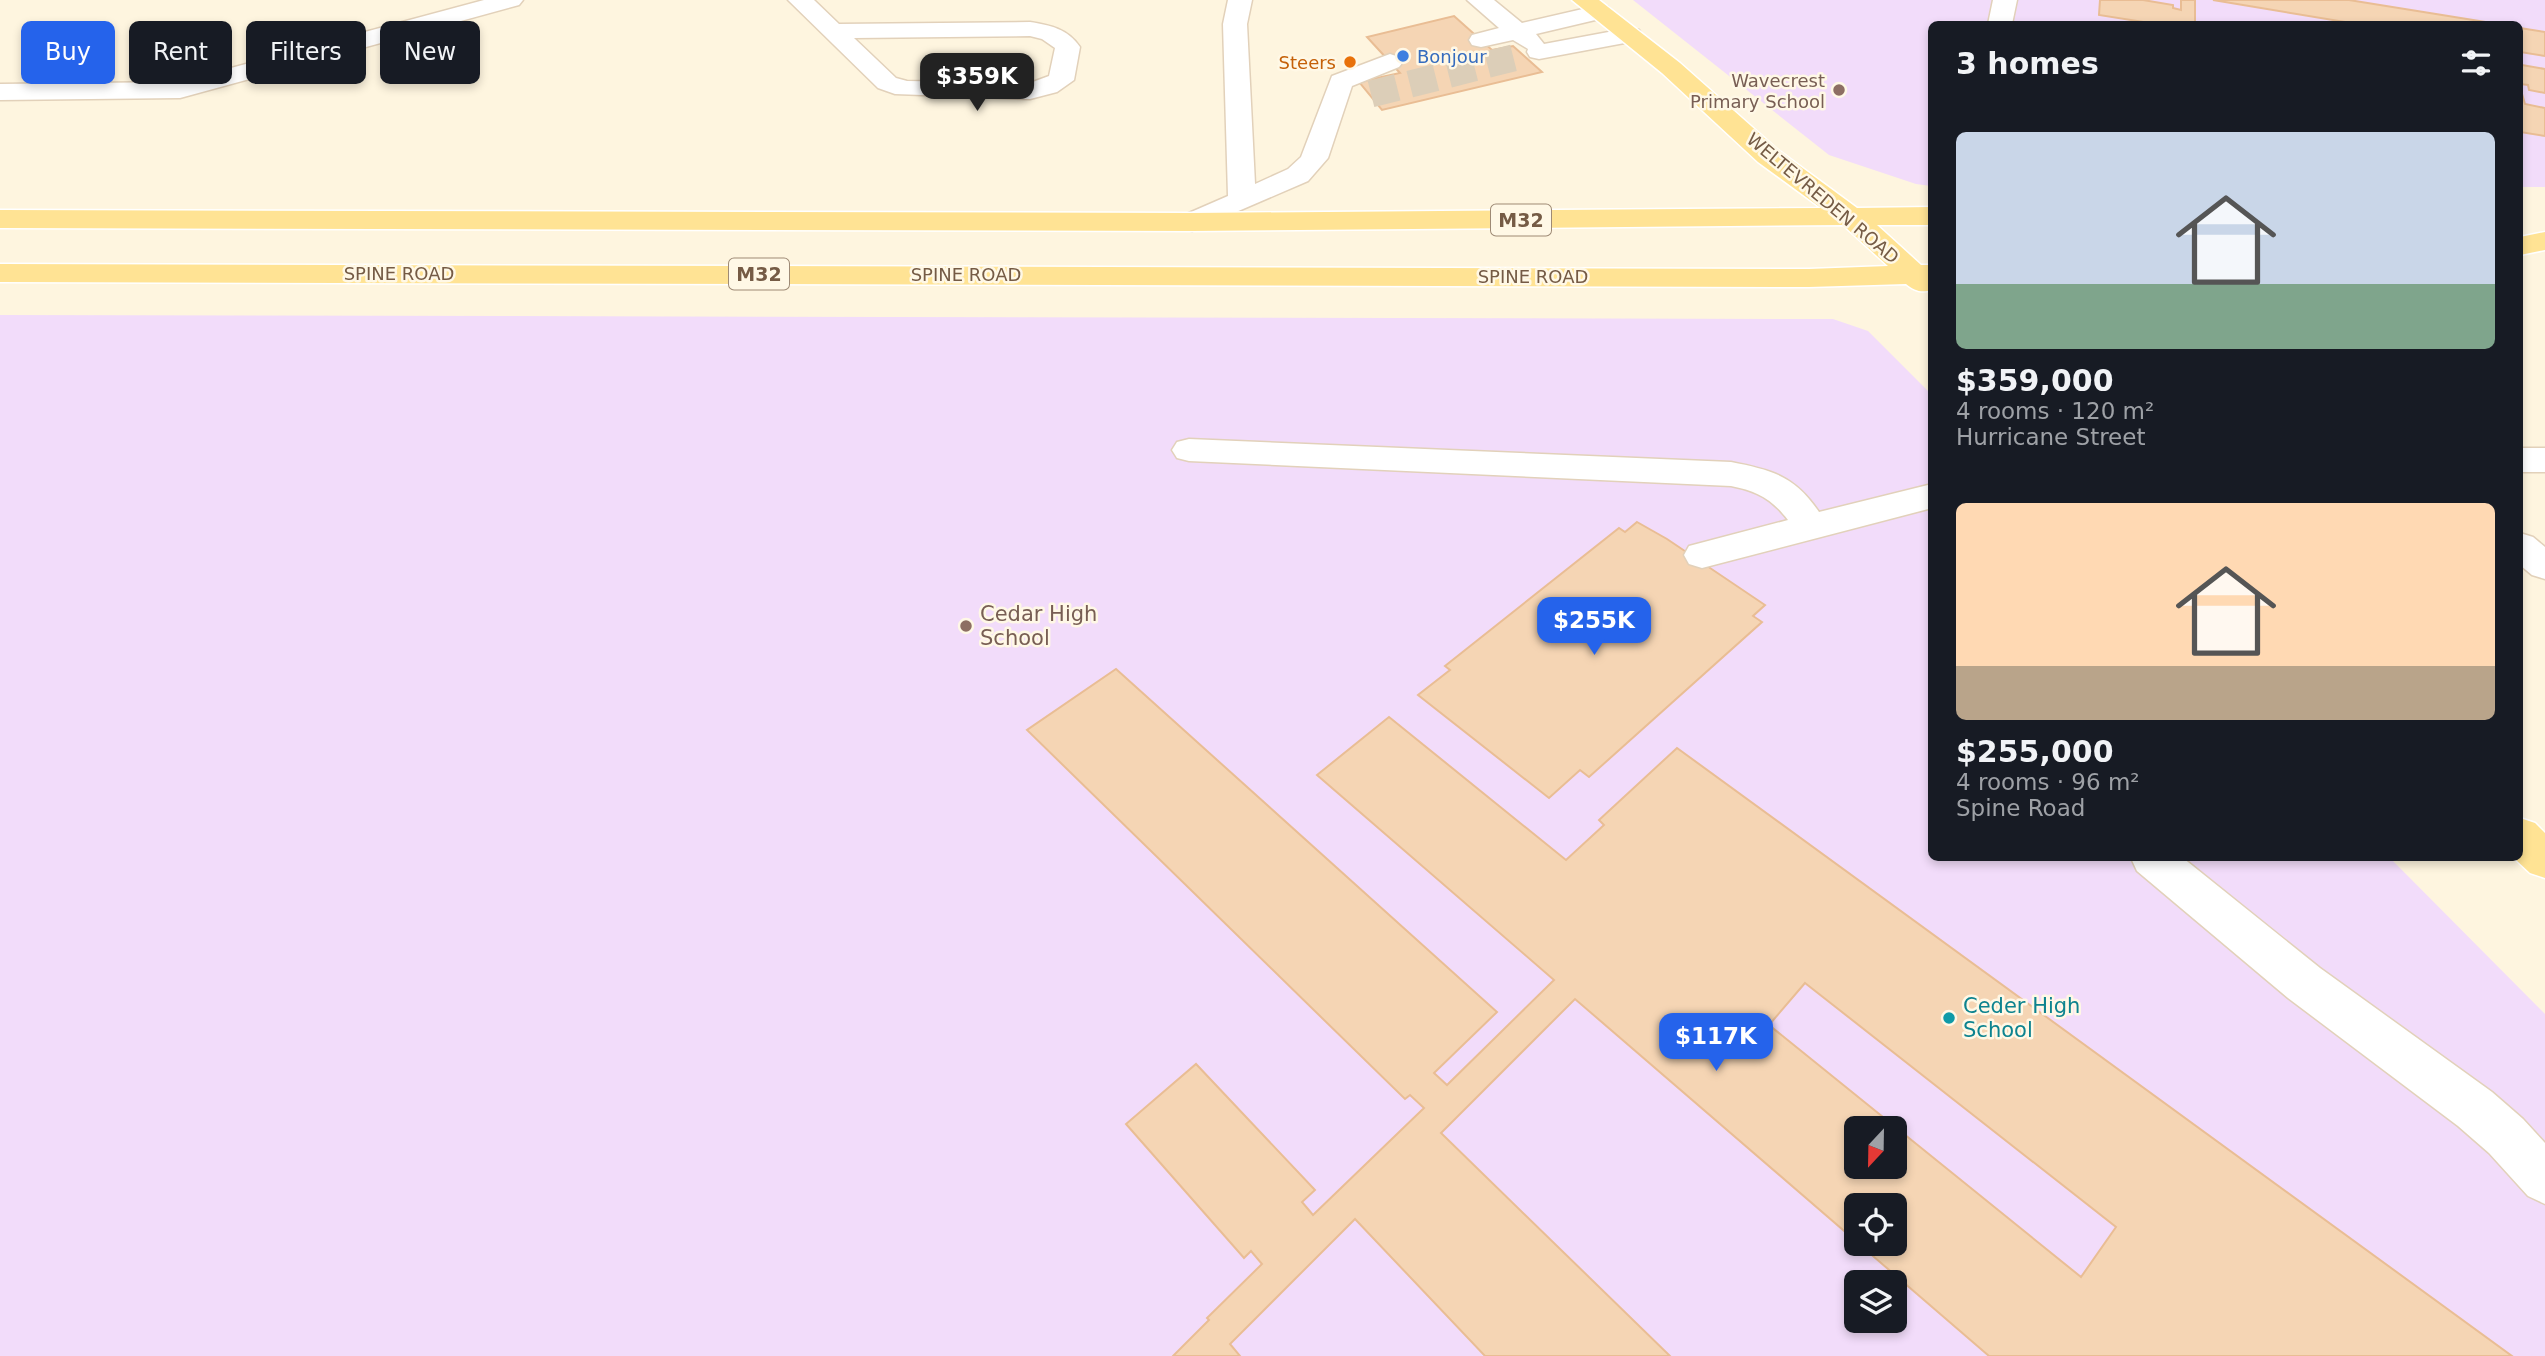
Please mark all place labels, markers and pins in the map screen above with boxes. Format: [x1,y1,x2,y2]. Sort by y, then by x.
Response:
place label: Bonjour [1417,46,1487,67]
marker: Bonjour [1395,48,1411,64]
place label: Steers [1279,52,1336,73]
pin: $359K [928,54,1026,113]
marker: Steers [1342,54,1358,70]
place label: Wavecrest Primary School [1690,70,1825,112]
marker: Wavecrest Primary School [1831,82,1847,98]
pin: $255K [1545,598,1643,657]
place label: Cedar High School [980,602,1097,650]
marker: Cedar High School [958,618,974,634]
place label: Ceder High School [1963,994,2080,1042]
marker: Ceder High School [1941,1010,1957,1026]
pin: $117K [1667,1014,1765,1073]

